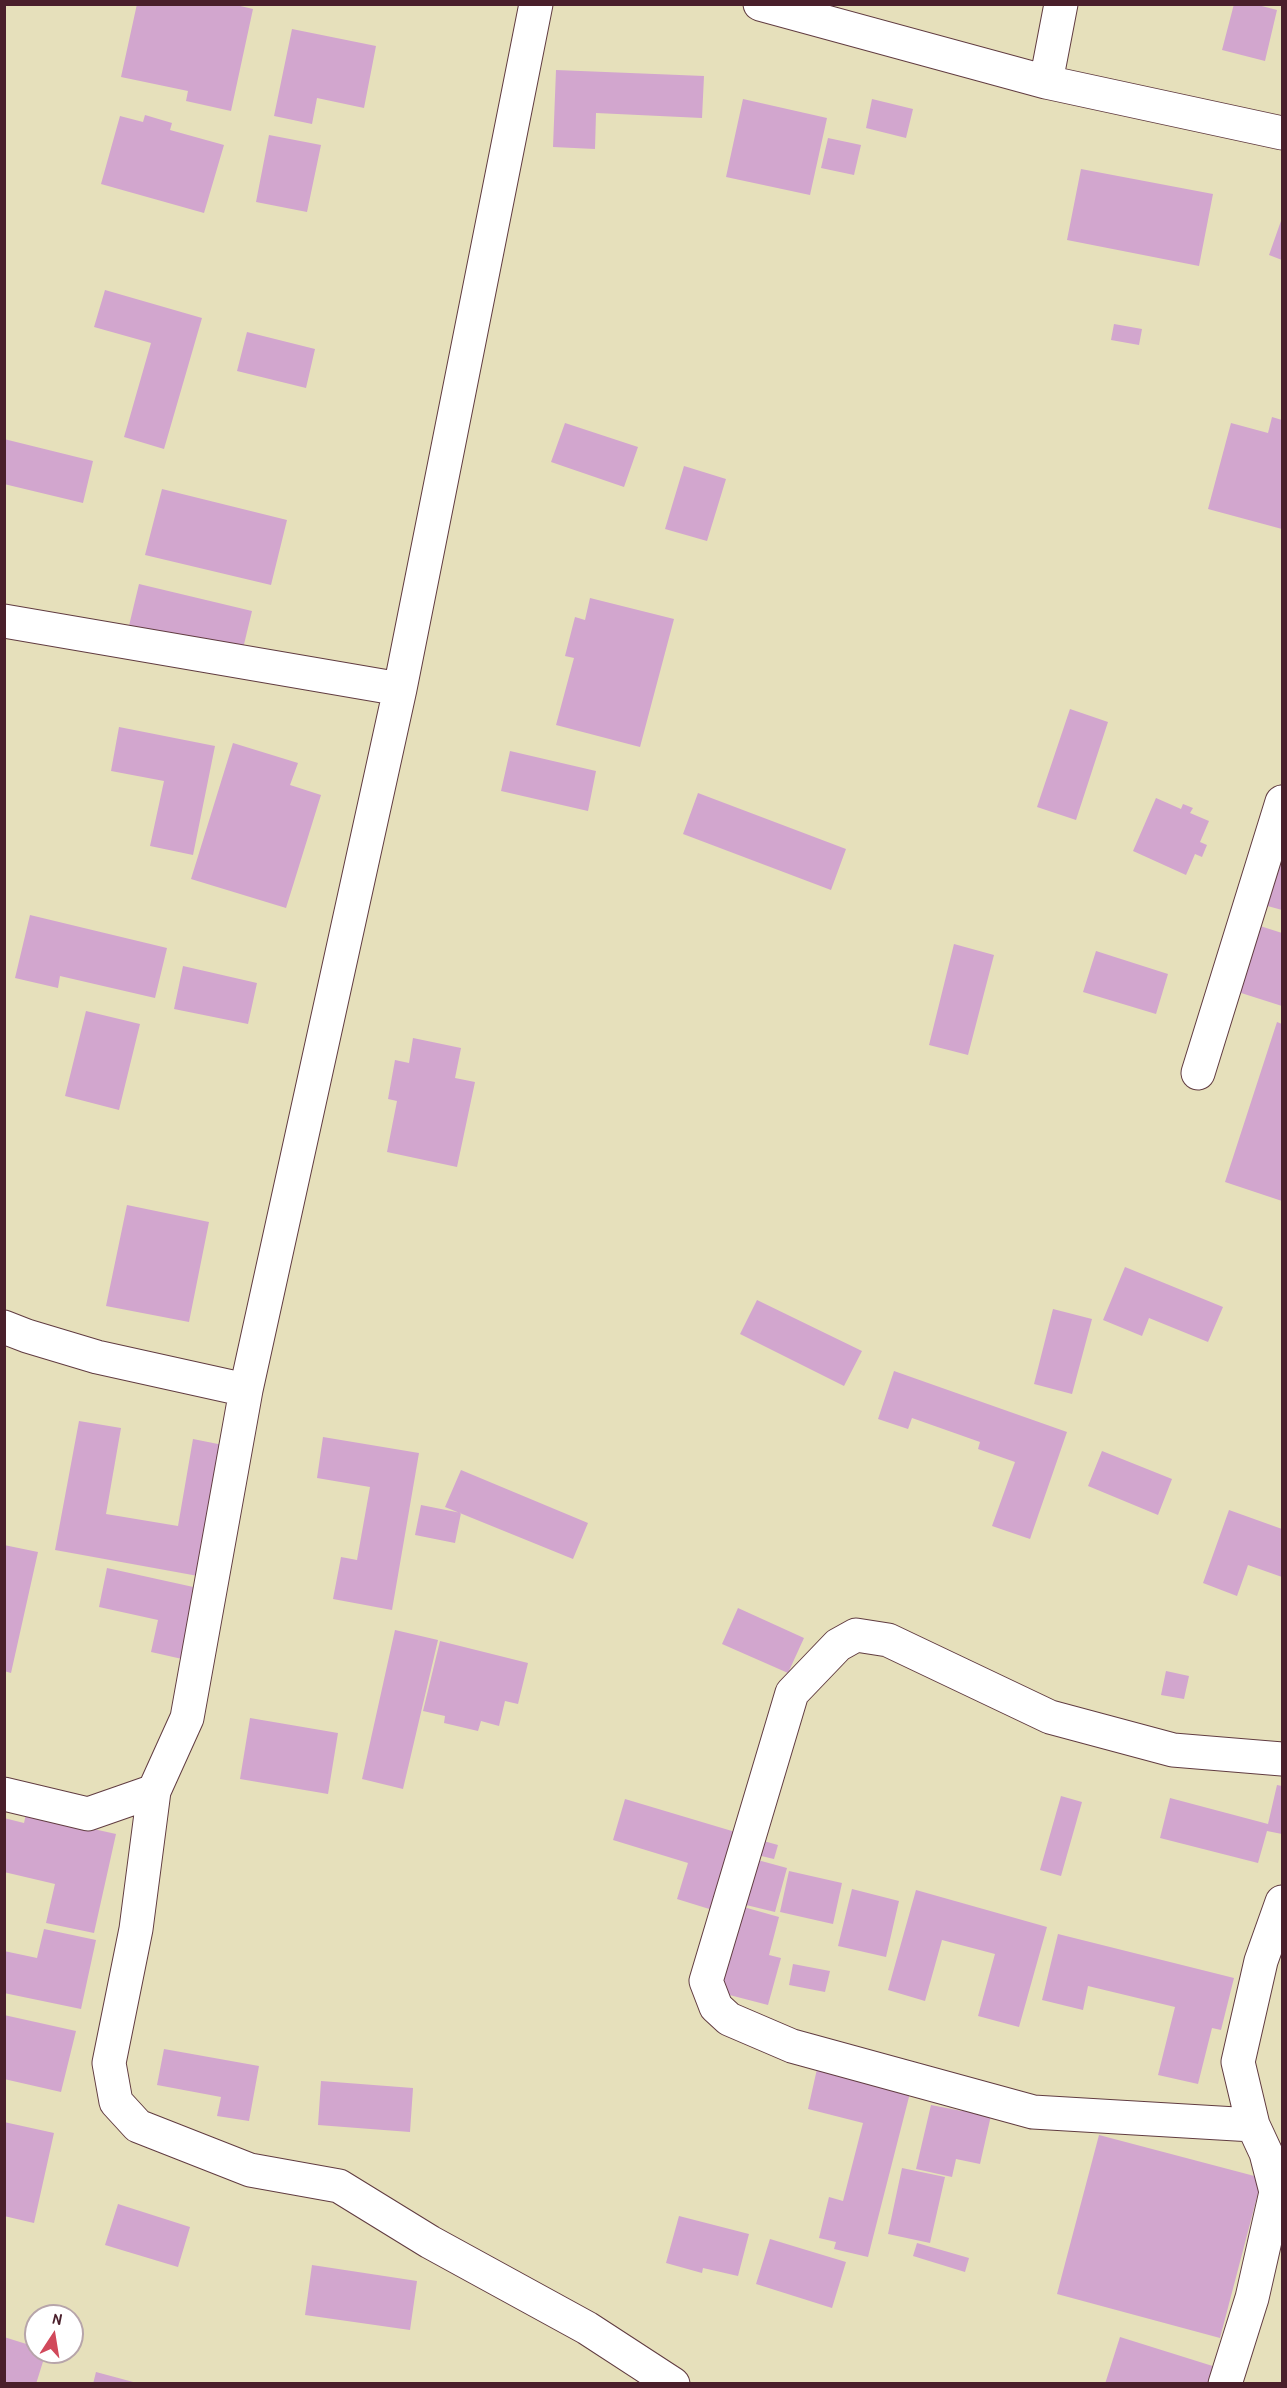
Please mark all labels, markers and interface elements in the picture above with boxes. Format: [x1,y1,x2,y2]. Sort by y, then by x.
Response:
north arrow [24,2304,84,2364]
text: N [51,2307,64,2330]

